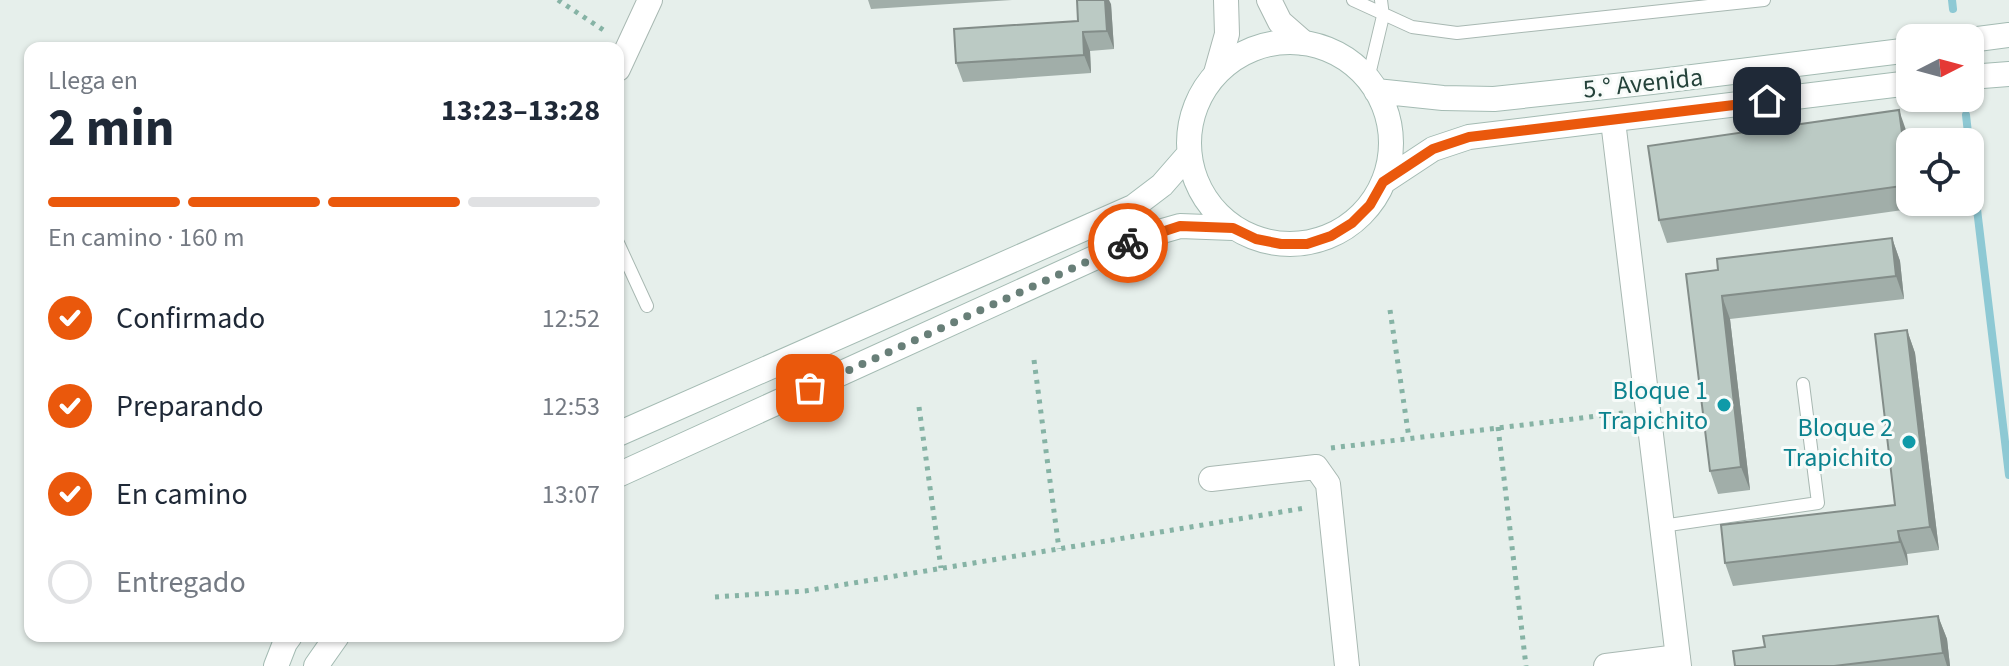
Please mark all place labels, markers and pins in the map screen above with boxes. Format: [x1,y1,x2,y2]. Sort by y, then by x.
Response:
pin [1733,67,1801,135]
pin [776,354,844,422]
place label: Bloque 1 Trapichito [1598,372,1708,439]
marker: Bloque 1 Trapichito [1715,396,1733,414]
place label: Bloque 2 Trapichito [1783,409,1893,476]
marker: Bloque 2 Trapichito [1900,433,1918,451]

